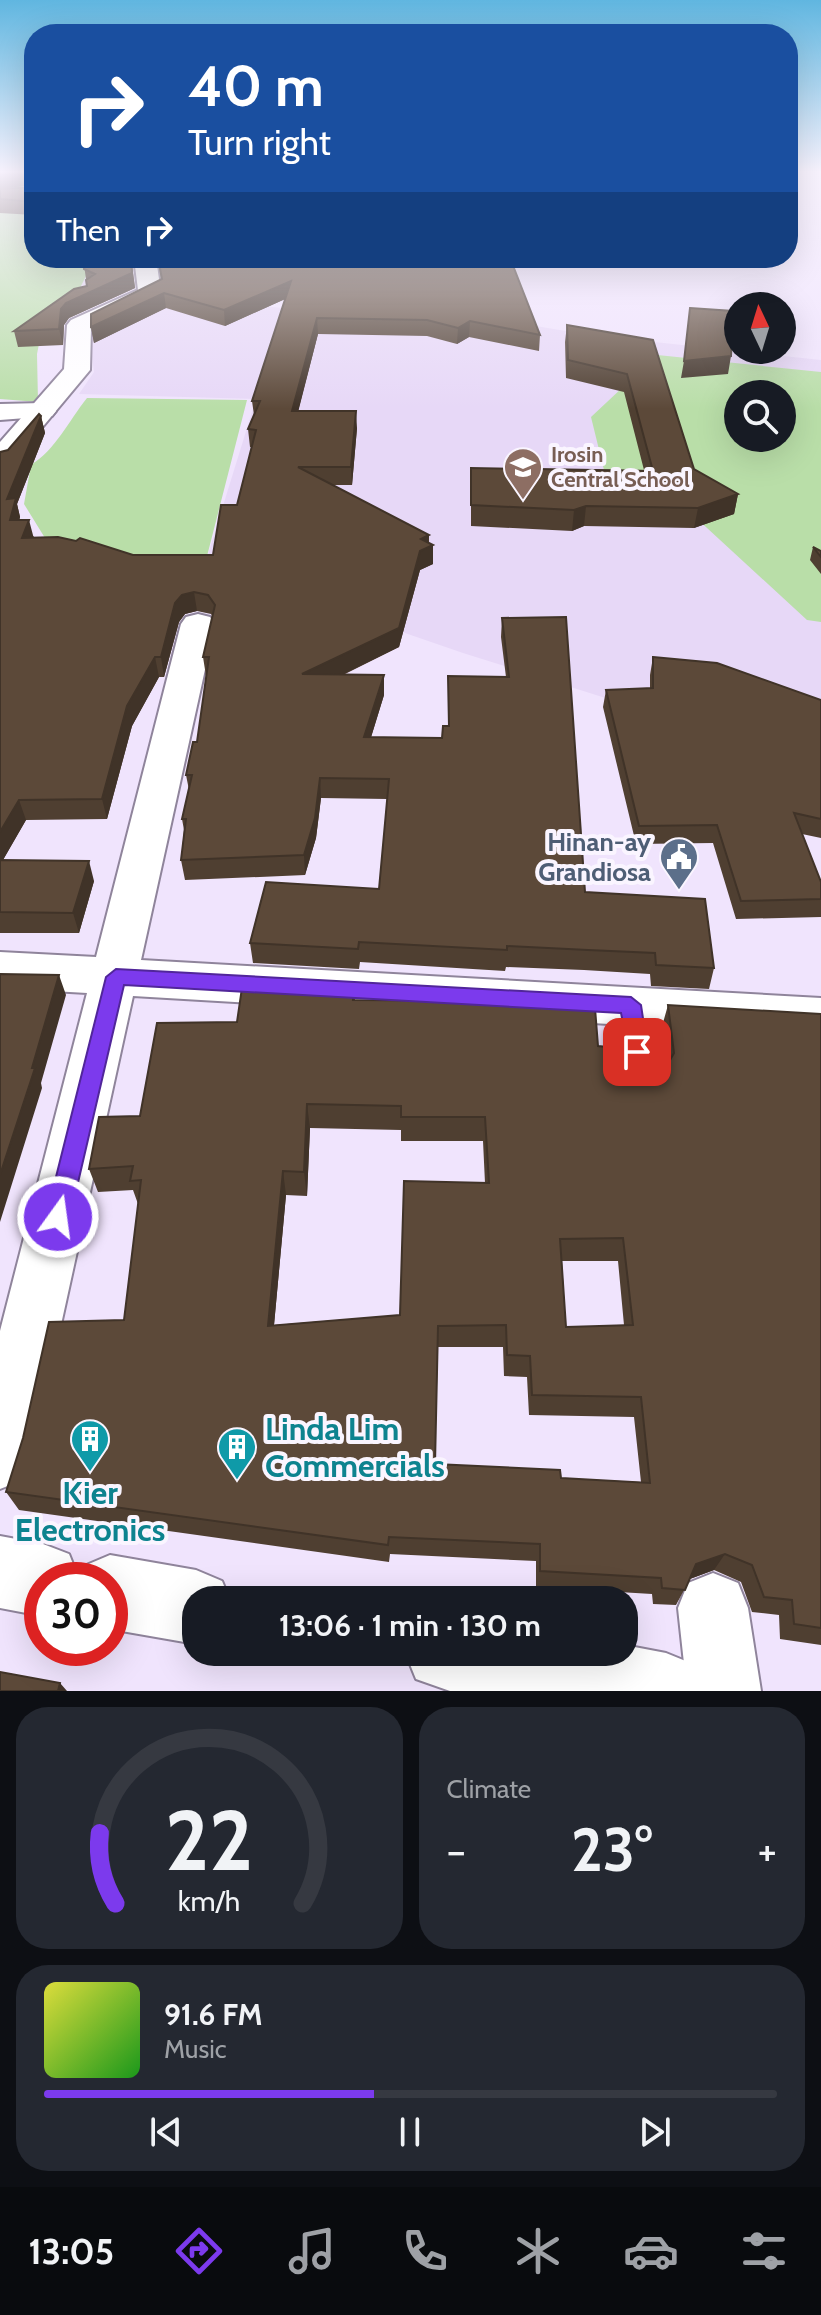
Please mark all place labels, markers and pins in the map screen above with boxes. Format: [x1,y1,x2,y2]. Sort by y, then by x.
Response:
place label: Irosin Central School [551,441,690,493]
school or university icon: Irosin Central School [502,446,544,501]
place label: Hinan-ay Grandiosa [538,826,651,888]
public building icon: Hinan-ay Grandiosa [658,836,700,891]
pin [603,1018,671,1086]
place label: Linda Lim Commercials [265,1409,445,1485]
building icon: Kier Electronics [69,1418,111,1473]
building icon: Linda Lim Commercials [216,1426,258,1481]
place label: Kier Electronics [15,1473,165,1549]

